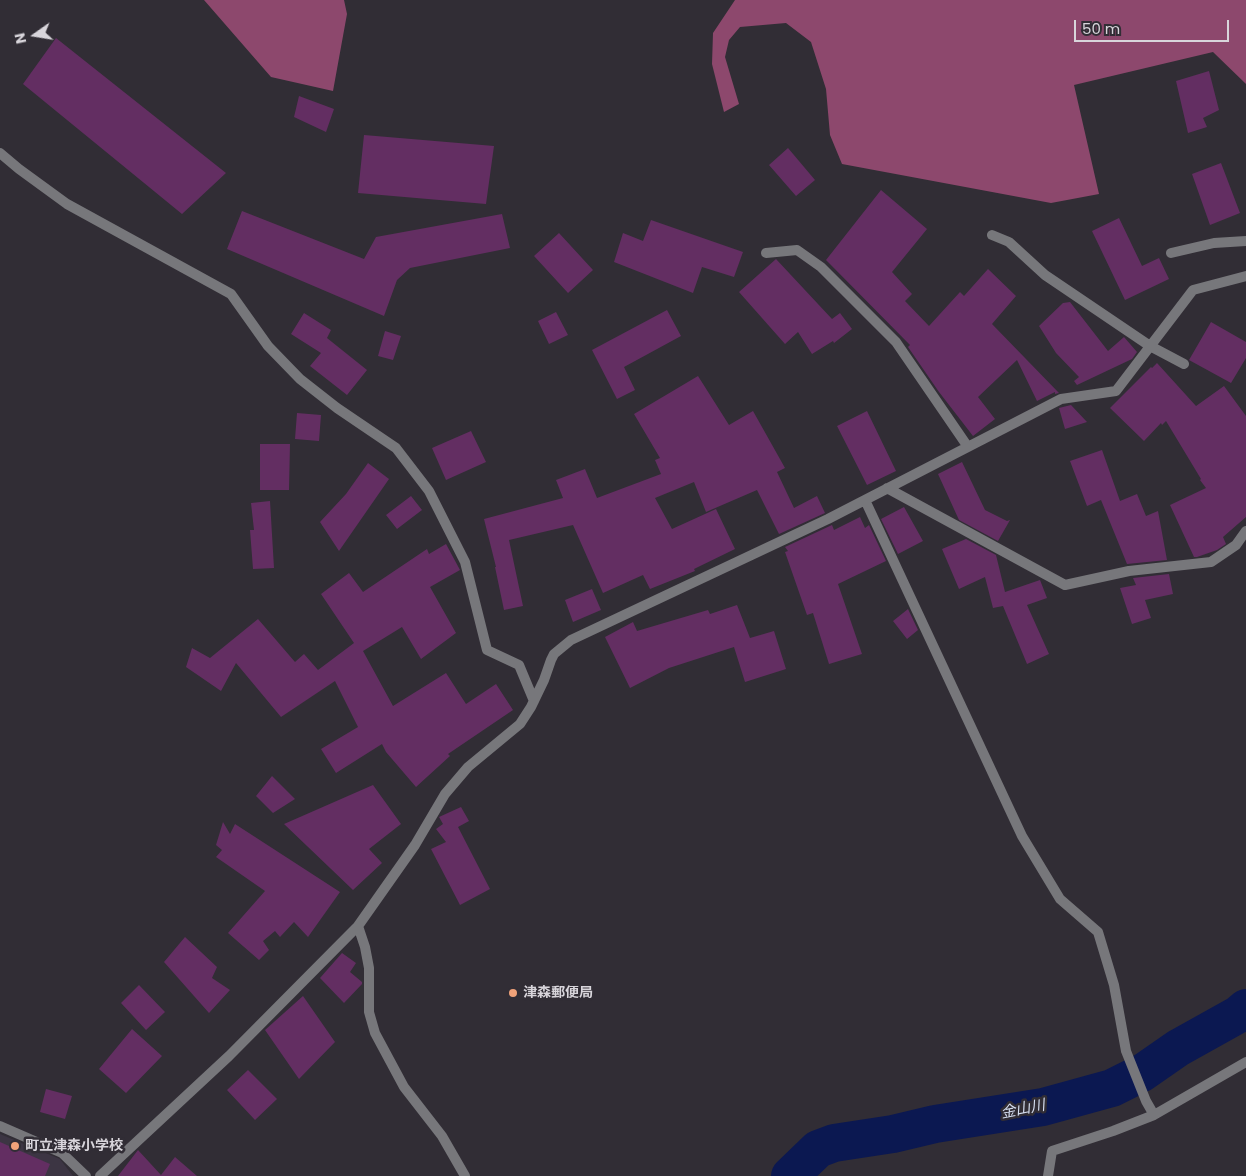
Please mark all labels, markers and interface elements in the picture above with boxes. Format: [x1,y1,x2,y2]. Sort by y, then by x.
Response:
north arrow [10,10,60,60]
scale bar [1076,10,1231,42]
text: 50 m [1082,18,1120,39]
text: N [9,31,31,46]
place label: 津森郵便局 [523,985,593,1001]
marker: 津森郵便局 [507,987,519,999]
water label: 金山川 [999,1097,1047,1123]
place label: 町立津森小学校 [25,1138,123,1154]
marker: 町立津森小学校 [9,1140,21,1152]

